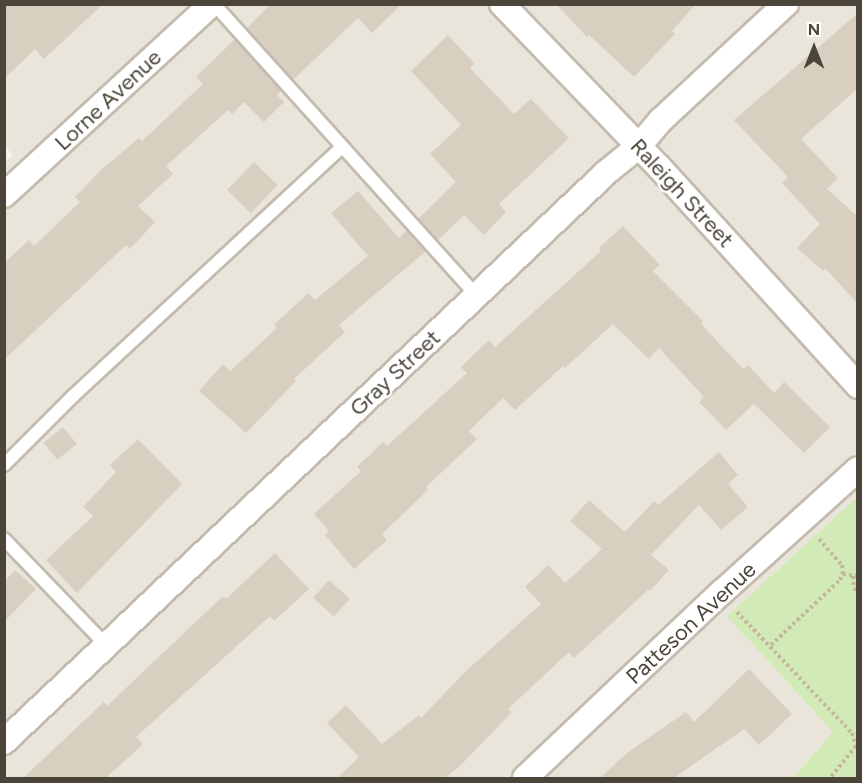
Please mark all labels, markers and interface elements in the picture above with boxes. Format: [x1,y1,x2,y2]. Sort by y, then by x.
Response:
north arrow [784,18,844,78]
text: N [808,20,820,39]
street label: Lorne Avenue [49,44,167,156]
street label: Raleigh Street [625,133,739,253]
street label: Gray Street [344,325,446,421]
street label: Patteson Avenue [621,556,761,690]

